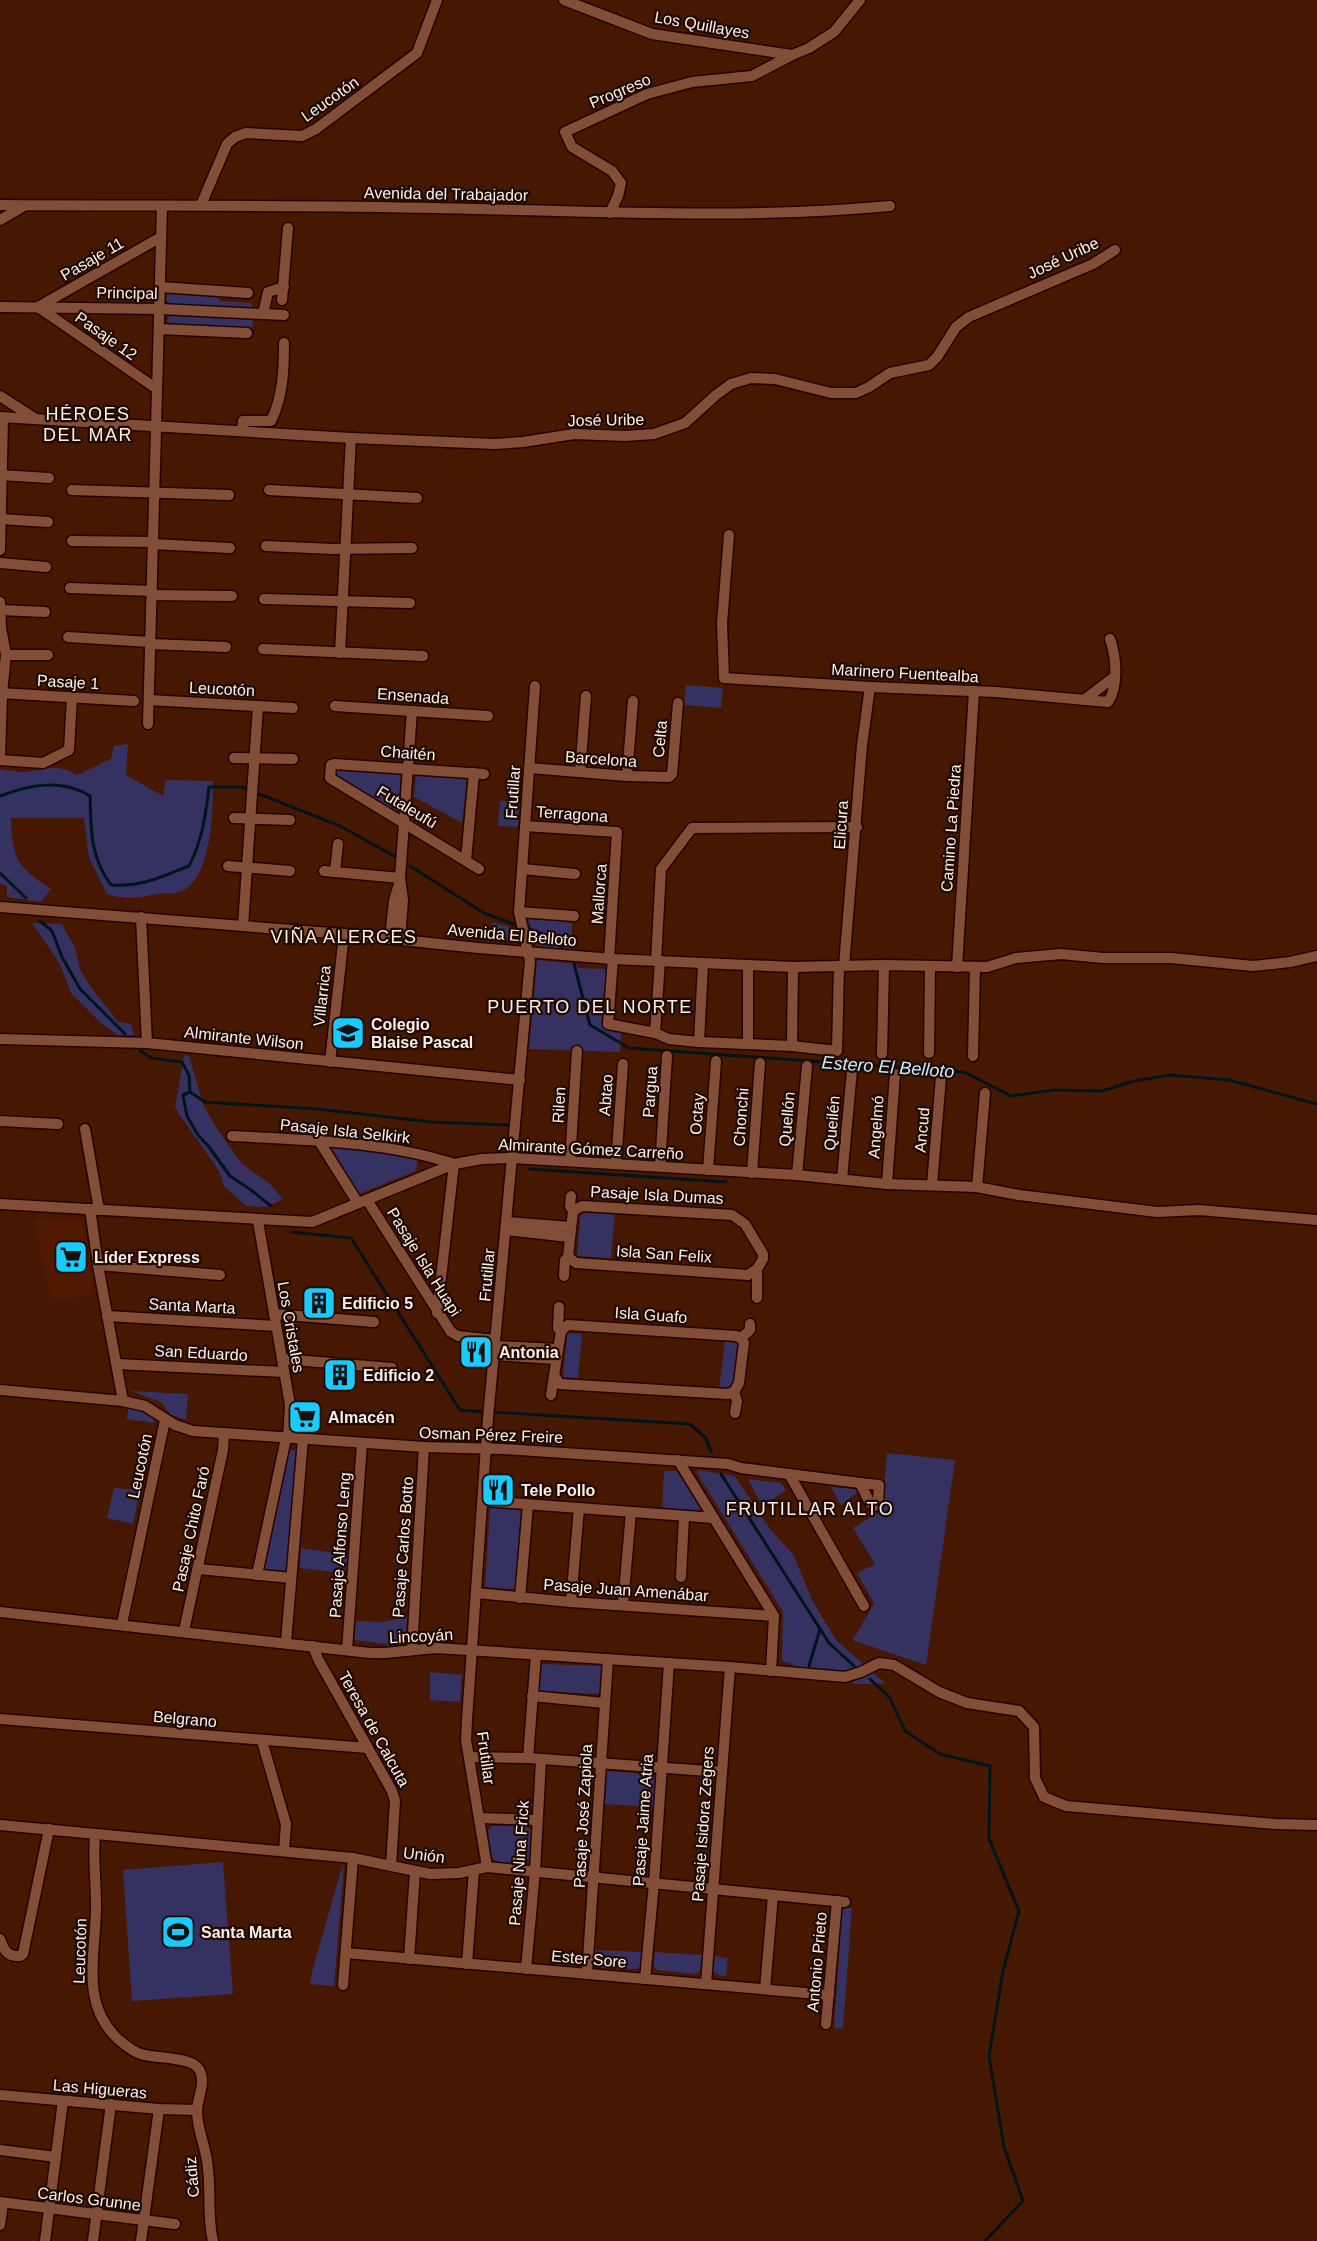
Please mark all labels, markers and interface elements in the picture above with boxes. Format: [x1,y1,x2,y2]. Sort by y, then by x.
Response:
street label: Los Quillayes [653,8,751,42]
street label: Progreso [587,70,653,112]
street label: Leucotón [298,73,362,125]
street label: Avenida del Trabajador [364,184,529,204]
street label: Pasaje 11 [57,234,127,284]
street label: José Uribe [1025,234,1101,282]
street label: Principal [96,284,158,302]
street label: Pasaje 12 [72,309,140,363]
district label: HÉROES DEL MAR [43,404,133,445]
street label: José Uribe [568,411,644,429]
street label: Marinero Fuentealba [831,661,979,685]
street label: Pasaje 1 [36,672,100,692]
street label: Leucotón [189,679,255,699]
street label: Ensenada [376,685,450,707]
street label: Celta [650,720,670,758]
street label: Chaitén [380,743,436,763]
street label: Barcelona [564,748,638,770]
street label: Camino La Piedra [938,763,964,892]
street label: Frutillar [503,764,523,819]
street label: Futaleufú [374,783,440,831]
street label: Elicura [831,800,851,850]
street label: Terragona [535,803,609,825]
street label: Mallorca [588,863,610,925]
street label: Avenida El Belloto [447,921,577,949]
district label: VIÑA ALERCES [270,926,418,947]
street label: Villarrica [310,965,334,1027]
district label: PUERTO DEL NORTE [487,997,693,1017]
school or university icon: Colegio Blaise Pascal [330,1015,366,1051]
place label: Colegio Blaise Pascal [371,1016,473,1051]
street label: Almirante Wilson [183,1023,305,1053]
water label: Estero El Belloto [821,1052,955,1082]
street label: Pargua [640,1066,660,1118]
street label: Abtao [596,1073,616,1116]
street label: Rilen [550,1086,568,1124]
street label: Chonchi [730,1087,752,1147]
street label: Quellón [776,1091,798,1147]
street label: Octay [687,1093,707,1135]
street label: Queilén [821,1095,843,1151]
street label: Angelmó [865,1095,887,1159]
street label: Ancud [912,1107,932,1153]
street label: Pasaje Isla Selkirk [279,1116,412,1146]
street label: Almirante Gómez Carreño [498,1136,684,1162]
street label: Pasaje Isla Dumas [590,1183,724,1207]
street label: Pasaje Isla Huapi [384,1205,464,1319]
supermarket icon: Líder Express [53,1239,89,1275]
street label: Isla San Felix [616,1242,712,1266]
street label: Frutillar [476,1247,498,1302]
place label: Líder Express [94,1249,200,1266]
street label: Los Cristales [275,1280,307,1374]
building icon: Edificio 5 [301,1285,337,1321]
street label: Santa Marta [148,1295,236,1317]
place label: Edificio 5 [342,1295,413,1312]
street label: Isla Guafo [614,1304,688,1326]
restaurant icon: Antonia [458,1334,494,1370]
street label: San Eduardo [154,1342,248,1364]
place label: Antonia [499,1344,559,1361]
building icon: Edificio 2 [322,1357,358,1393]
place label: Edificio 2 [363,1367,434,1384]
supermarket icon: Almacén [287,1399,323,1435]
place label: Almacén [328,1409,395,1426]
street label: Osman Pérez Freire [419,1424,563,1446]
street label: Leucotón [125,1432,155,1500]
street label: Pasaje Chito Faró [169,1465,213,1593]
street label: Pasaje Alfonso Leng [326,1472,354,1618]
restaurant icon: Tele Pollo [480,1472,516,1508]
street label: Pasaje Carlos Botto [390,1476,416,1618]
place label: Tele Pollo [521,1482,596,1499]
district label: FRUTILLAR ALTO [726,1499,894,1519]
street label: Pasaje Juan Amenábar [543,1576,710,1604]
street label: Lincoyán [389,1626,453,1646]
street label: Teresa de Calcuta [335,1668,413,1790]
street label: Belgrano [152,1708,218,1730]
street label: Frutillar [474,1730,498,1786]
street label: Pasaje José Zapiola [571,1744,595,1888]
street label: Pasaje Isidora Zegers [689,1746,717,1902]
street label: Pasaje Jaime Atria [630,1753,656,1887]
street label: Pasaje Nina Frick [506,1799,532,1926]
street label: Unión [402,1844,446,1866]
street label: Antonio Prieto [804,1911,830,2013]
sports icon: Santa Marta [160,1914,196,1950]
street label: Leucotón [70,1918,90,1984]
place label: Santa Marta [201,1924,292,1941]
street label: Ester Sore [551,1947,627,1971]
street label: Las Higueras [52,2076,148,2102]
street label: Cádiz [182,2156,202,2198]
street label: Carlos Grunne [36,2184,142,2214]

